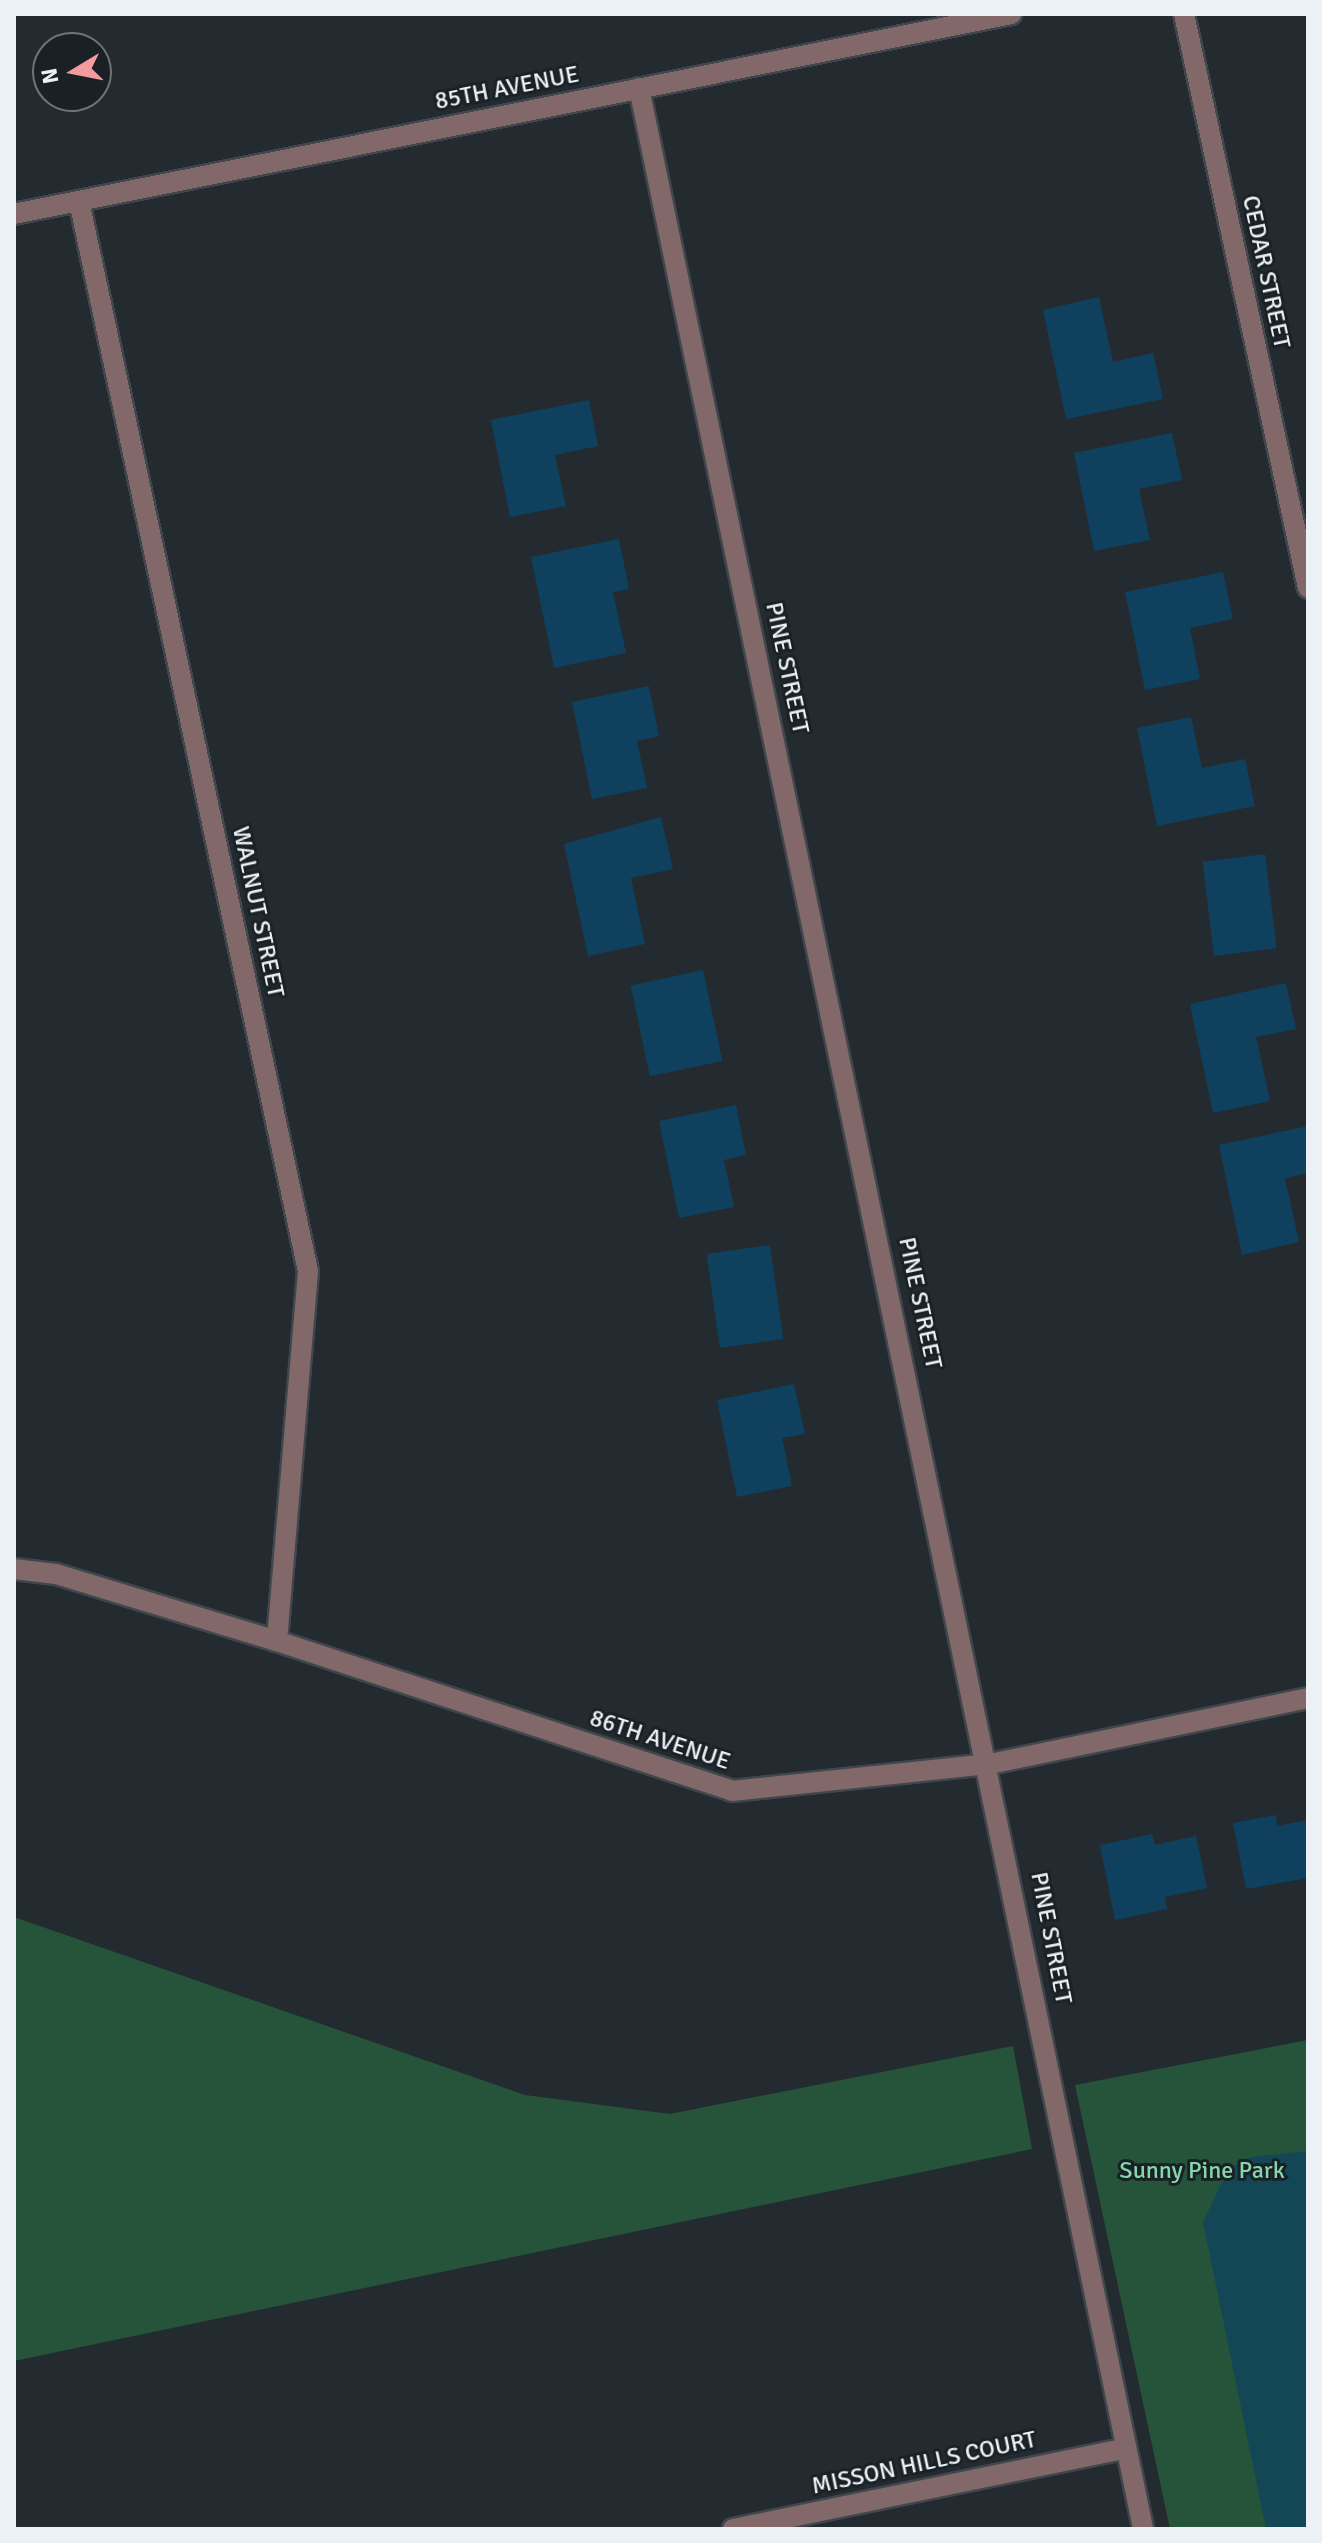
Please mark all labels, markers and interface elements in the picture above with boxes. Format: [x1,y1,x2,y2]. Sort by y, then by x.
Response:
north arrow [32,32,112,112]
street label: 85TH AVENUE [433,60,581,116]
text: N [35,66,64,86]
street label: CEDAR STREET [1236,193,1296,351]
street label: PINE STREET [759,600,815,736]
street label: WALNUT STREET [226,824,290,1000]
street label: PINE STREET [892,1235,948,1371]
street label: 86TH AVENUE [586,1704,734,1776]
street label: PINE STREET [1024,1870,1078,2006]
park label: Sunny Pine Park [1119,2157,1285,2185]
street label: MISSON HILLS COURT [809,2425,1039,2501]

